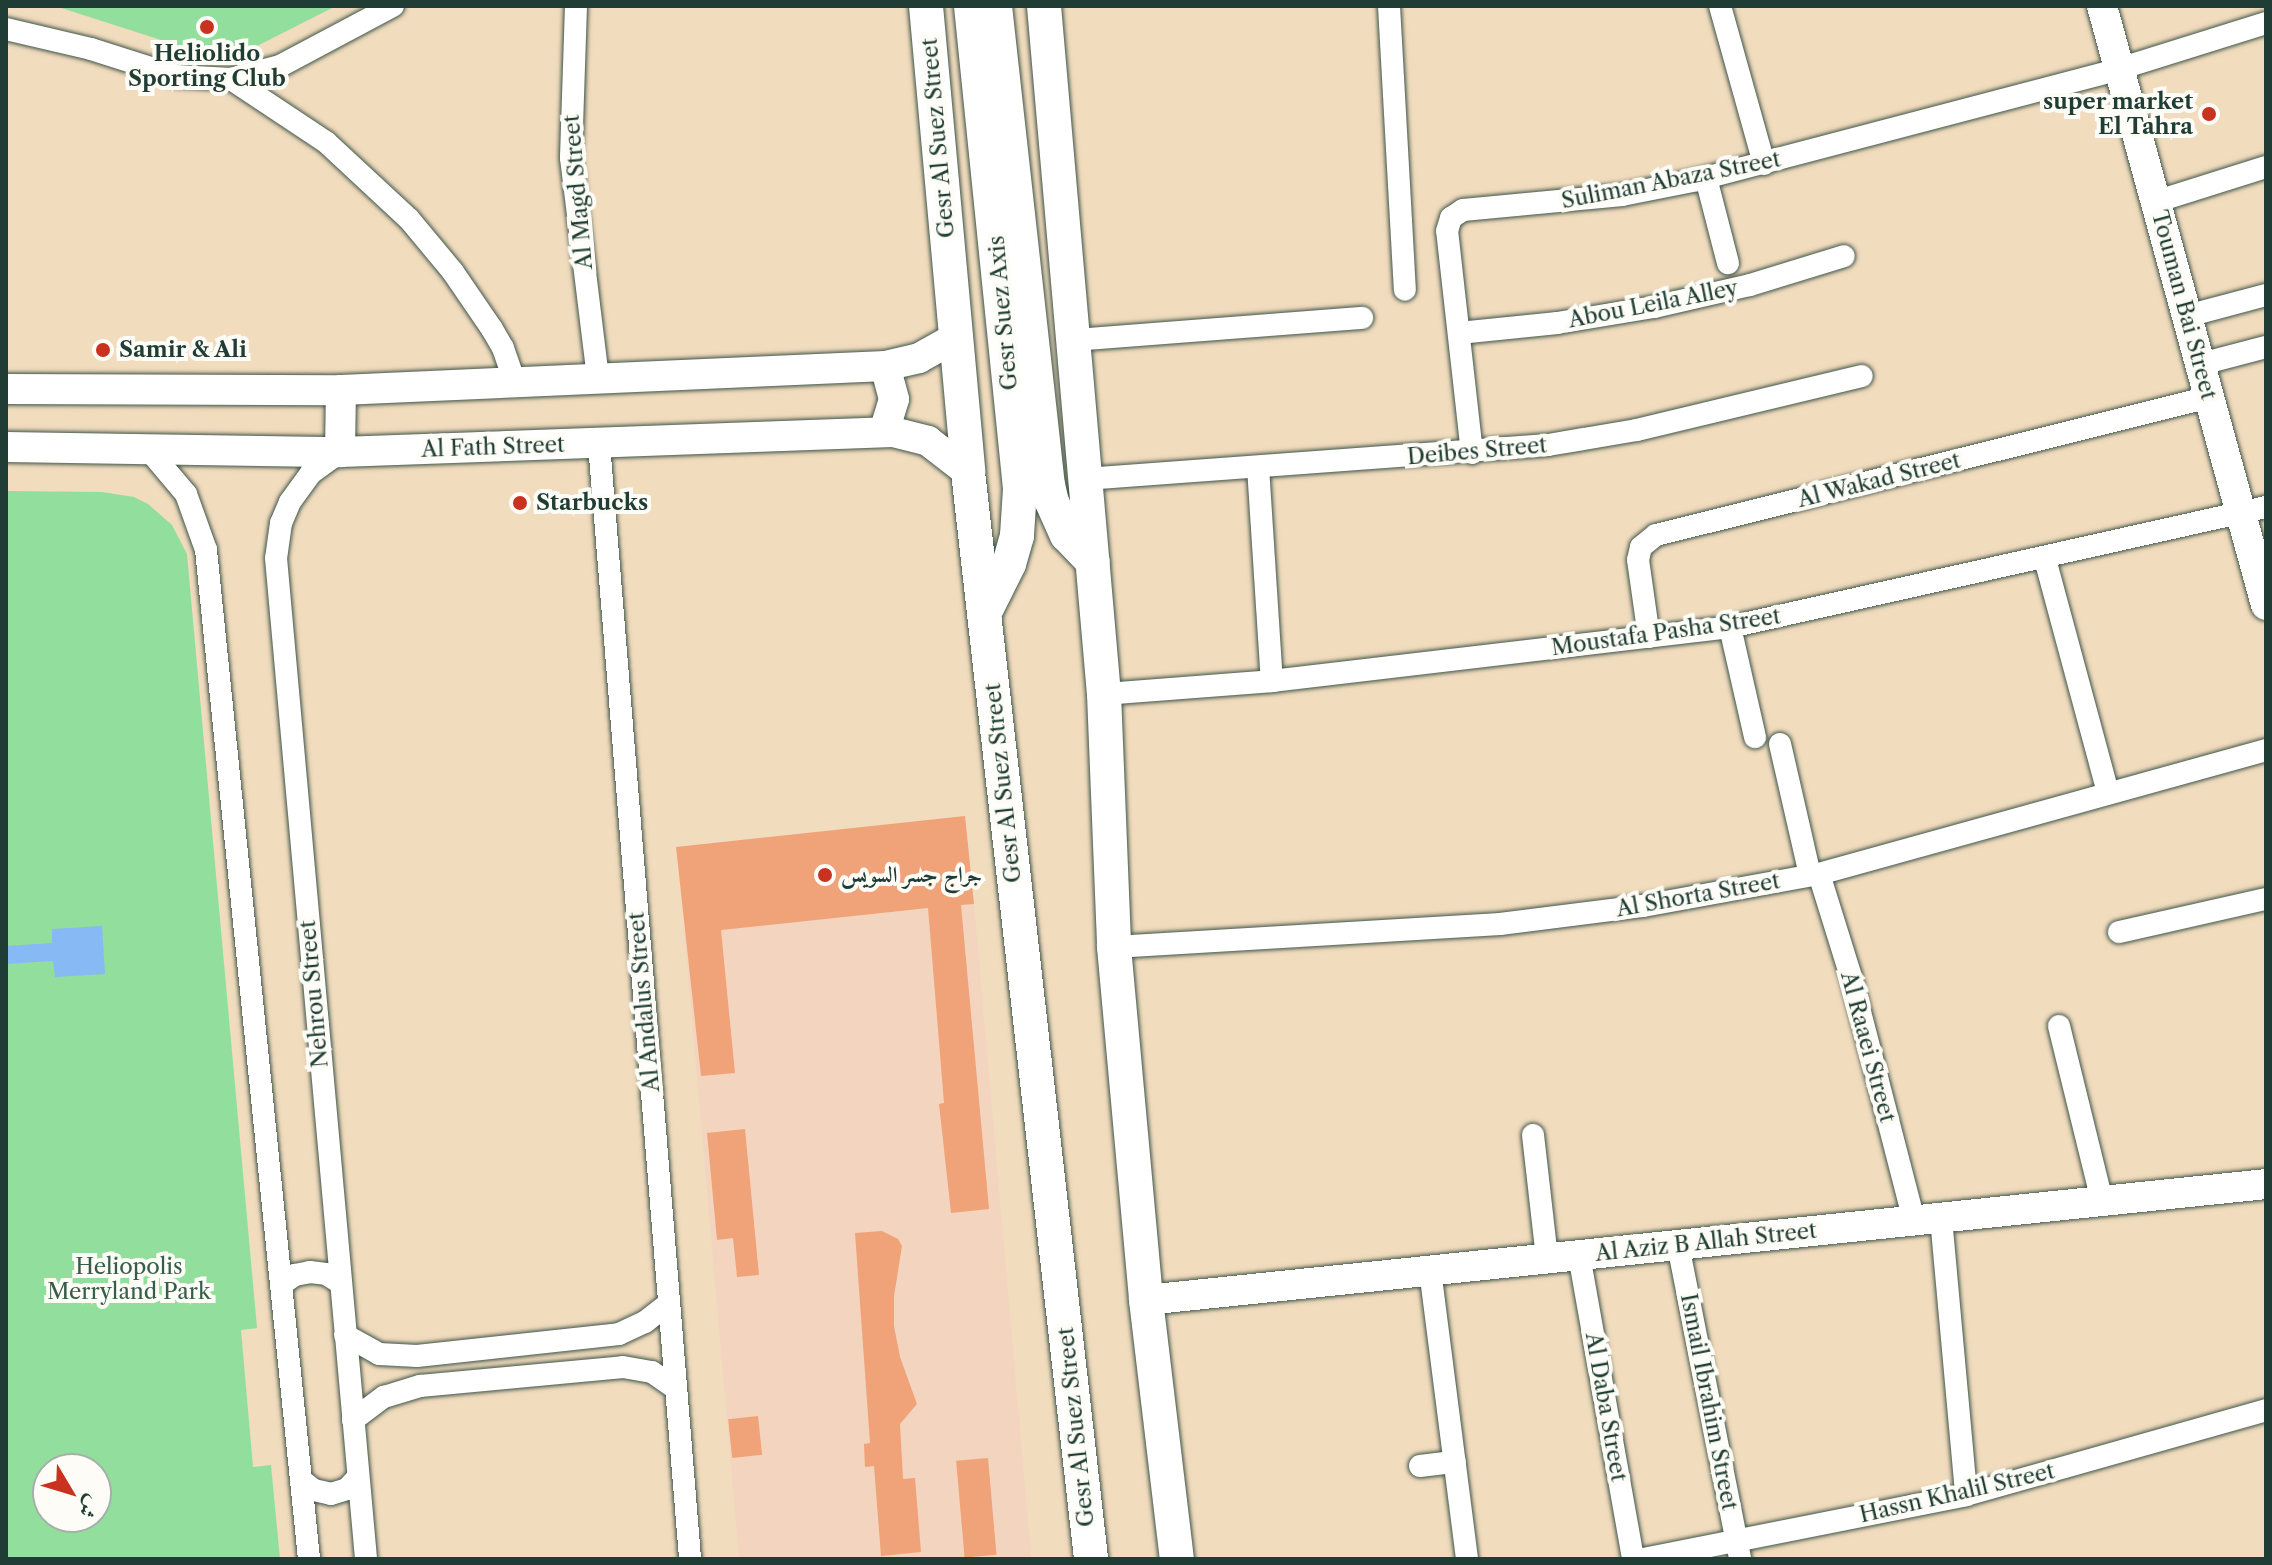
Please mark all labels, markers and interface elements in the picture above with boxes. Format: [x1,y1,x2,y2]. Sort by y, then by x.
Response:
marker: Heliolido Sporting Club [198,18,216,36]
street label: Gesr Al Suez Street [916,36,960,240]
place label: Heliolido Sporting Club [128,40,286,92]
place label: super market El Tahra [2043,88,2193,140]
marker: super market El Tahra [2200,105,2218,123]
street label: Al Magd Street [558,113,598,271]
street label: Suliman Abaza Street [1559,146,1783,214]
street label: Touman Bai Street [2146,207,2222,403]
street label: Gesr Suez Axis [983,234,1023,392]
street label: Abou Leila Alley [1565,274,1741,334]
place label: Samir & Ali [119,337,248,363]
marker: Samir & Ali [94,341,112,359]
street label: Al Fath Street [421,431,565,463]
street label: Deibes Street [1406,432,1548,470]
street label: Al Wakad Street [1794,447,1964,513]
place label: Starbucks [536,490,648,516]
marker: Starbucks [511,494,529,512]
street label: Moustafa Pasha Street [1549,603,1783,661]
street label: Gesr Al Suez Street [979,681,1027,885]
place label: جراج جسر السويس [841,862,982,888]
marker: جراج جسر السويس [816,866,834,884]
street label: Al Shorta Street [1614,868,1782,922]
street label: Al Andalus Street [623,910,665,1094]
street label: Nehrou Street [294,919,334,1069]
street label: Al Raaei Street [1835,969,1901,1125]
street label: Al Aziz B Allah Street [1593,1217,1819,1267]
park label: Heliopolis Merryland Park [47,1253,211,1304]
street label: Ismail Ibrahim Street [1675,1291,1743,1513]
street label: Gesr Al Suez Street [1052,1325,1100,1529]
street label: Al Daba Street [1580,1330,1632,1484]
north arrow [32,1453,112,1533]
street label: Hassn Khalil Street [1857,1458,2057,1528]
text: ش [72,1490,107,1524]

